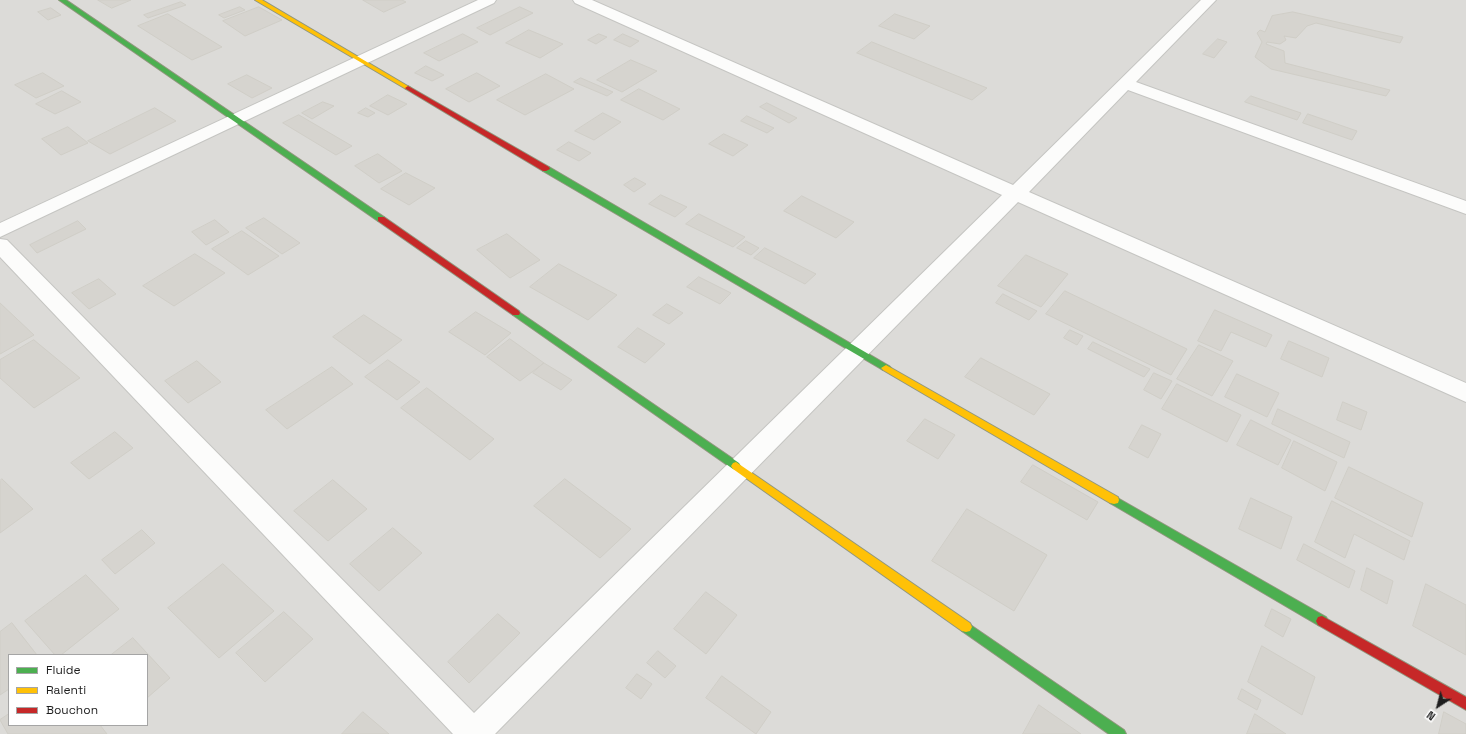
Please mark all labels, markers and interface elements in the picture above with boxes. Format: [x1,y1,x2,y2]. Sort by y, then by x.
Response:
legend [8,654,148,726]
text: Fluide [46,662,81,678]
text: Ralenti [46,682,86,698]
north arrow [1418,686,1458,726]
text: Bouchon [46,702,98,718]
text: N [1424,708,1438,724]

